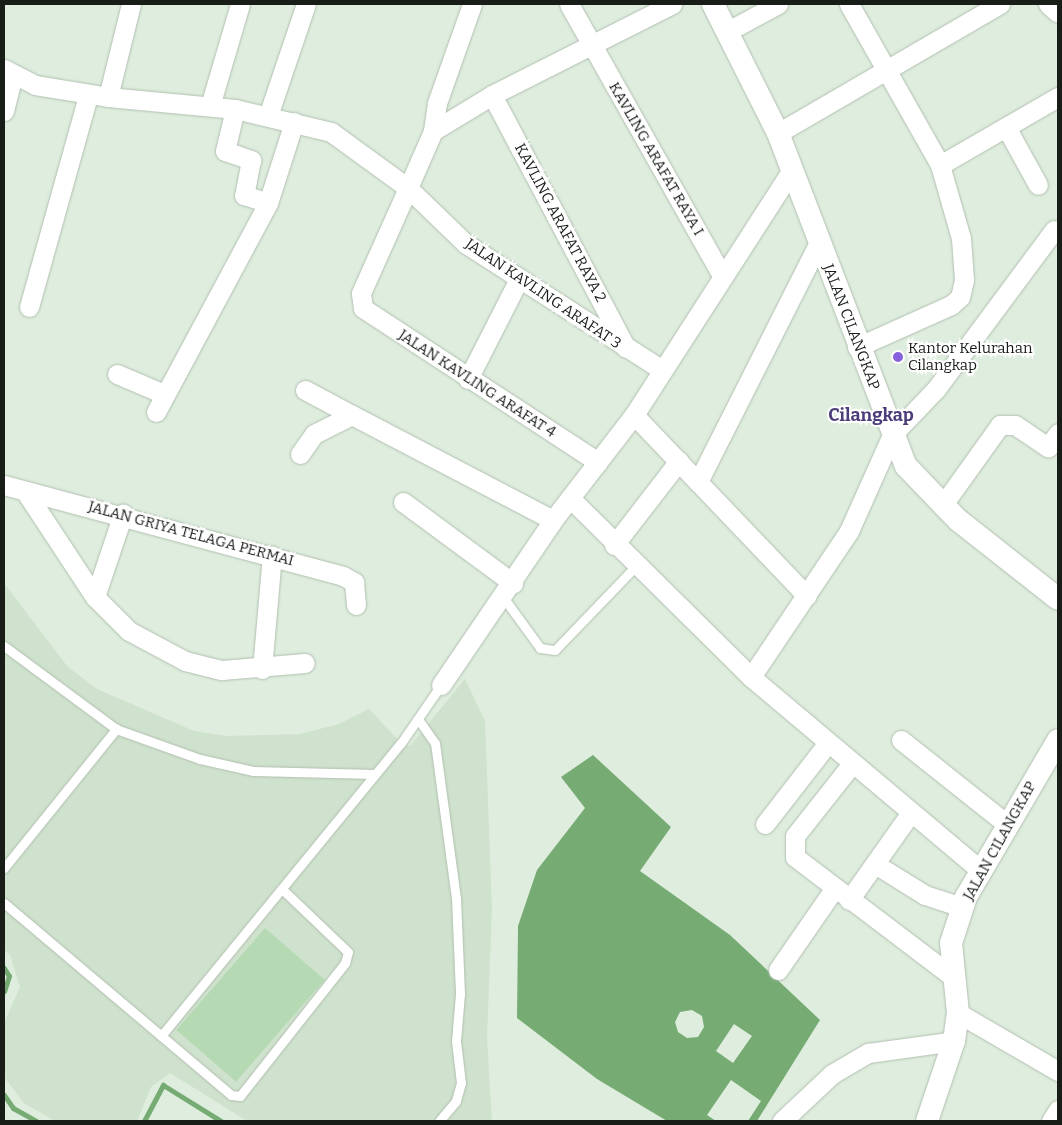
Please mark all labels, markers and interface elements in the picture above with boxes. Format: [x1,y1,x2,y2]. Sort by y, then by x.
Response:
street label: KAVLING ARAFAT RAYA I [605,79,707,239]
street label: KAVLING ARAFAT RAYA 2 [510,141,610,305]
street label: JALAN KAVLING ARAFAT 3 [462,235,624,353]
street label: JALAN CILANGKAP [819,262,883,392]
street label: JALAN KAVLING ARAFAT 4 [395,326,559,442]
place label: Kantor Kelurahan Cilangkap [908,339,1032,374]
marker: Kantor Kelurahan Cilangkap [892,351,904,363]
district label: Cilangkap [828,404,914,426]
street label: JALAN GRIYA TELAGA PERMAI [86,498,296,570]
street label: JALAN CILANGKAP [960,778,1040,904]

